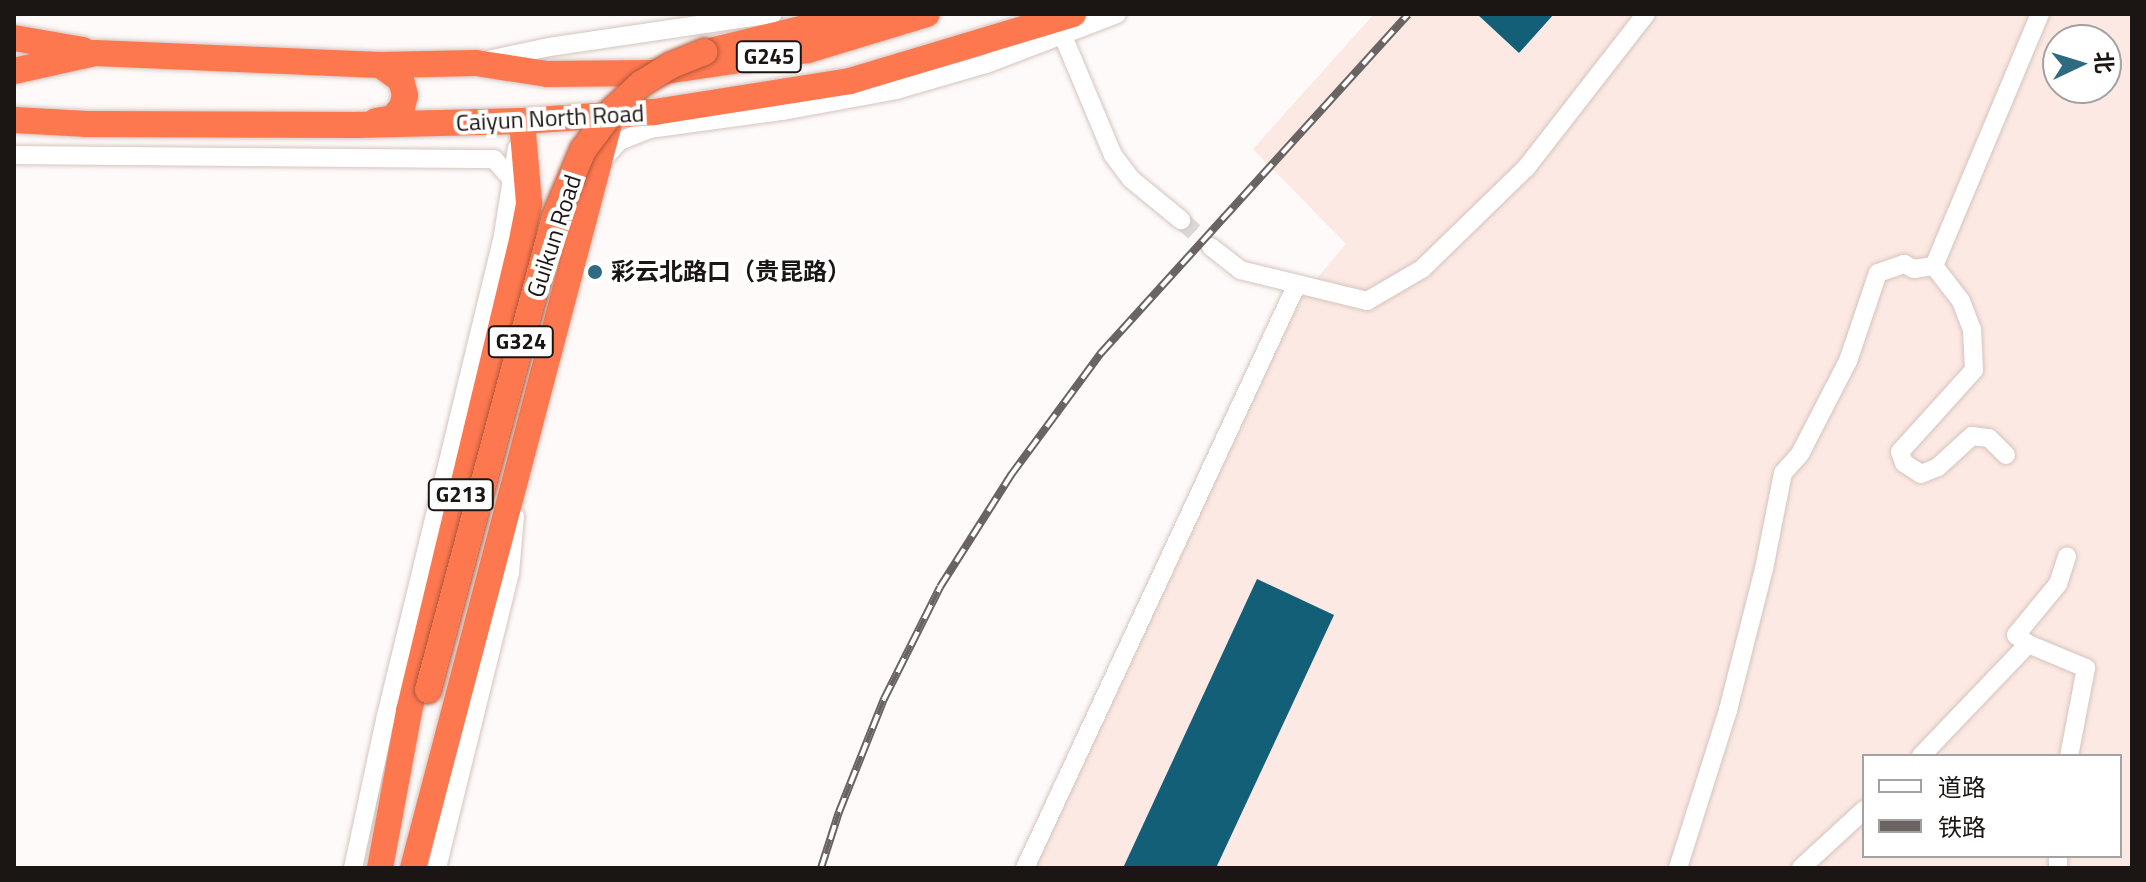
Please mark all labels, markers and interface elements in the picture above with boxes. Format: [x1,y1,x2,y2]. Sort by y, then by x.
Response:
north arrow [2042,24,2122,104]
road number: G245 [735,39,803,75]
text: 北 [2086,50,2122,75]
street label: Caiyun North Road [455,99,645,137]
street label: Guikun Road [521,171,587,301]
place label: 彩云北路口（贵昆路） [611,258,851,286]
marker: 彩云北路口（贵昆路） [586,263,604,281]
road number: G324 [487,324,555,360]
road number: G213 [427,477,495,513]
legend [1862,754,2122,858]
text: 道路 [1938,769,1986,805]
text: 铁路 [1938,809,1986,845]

